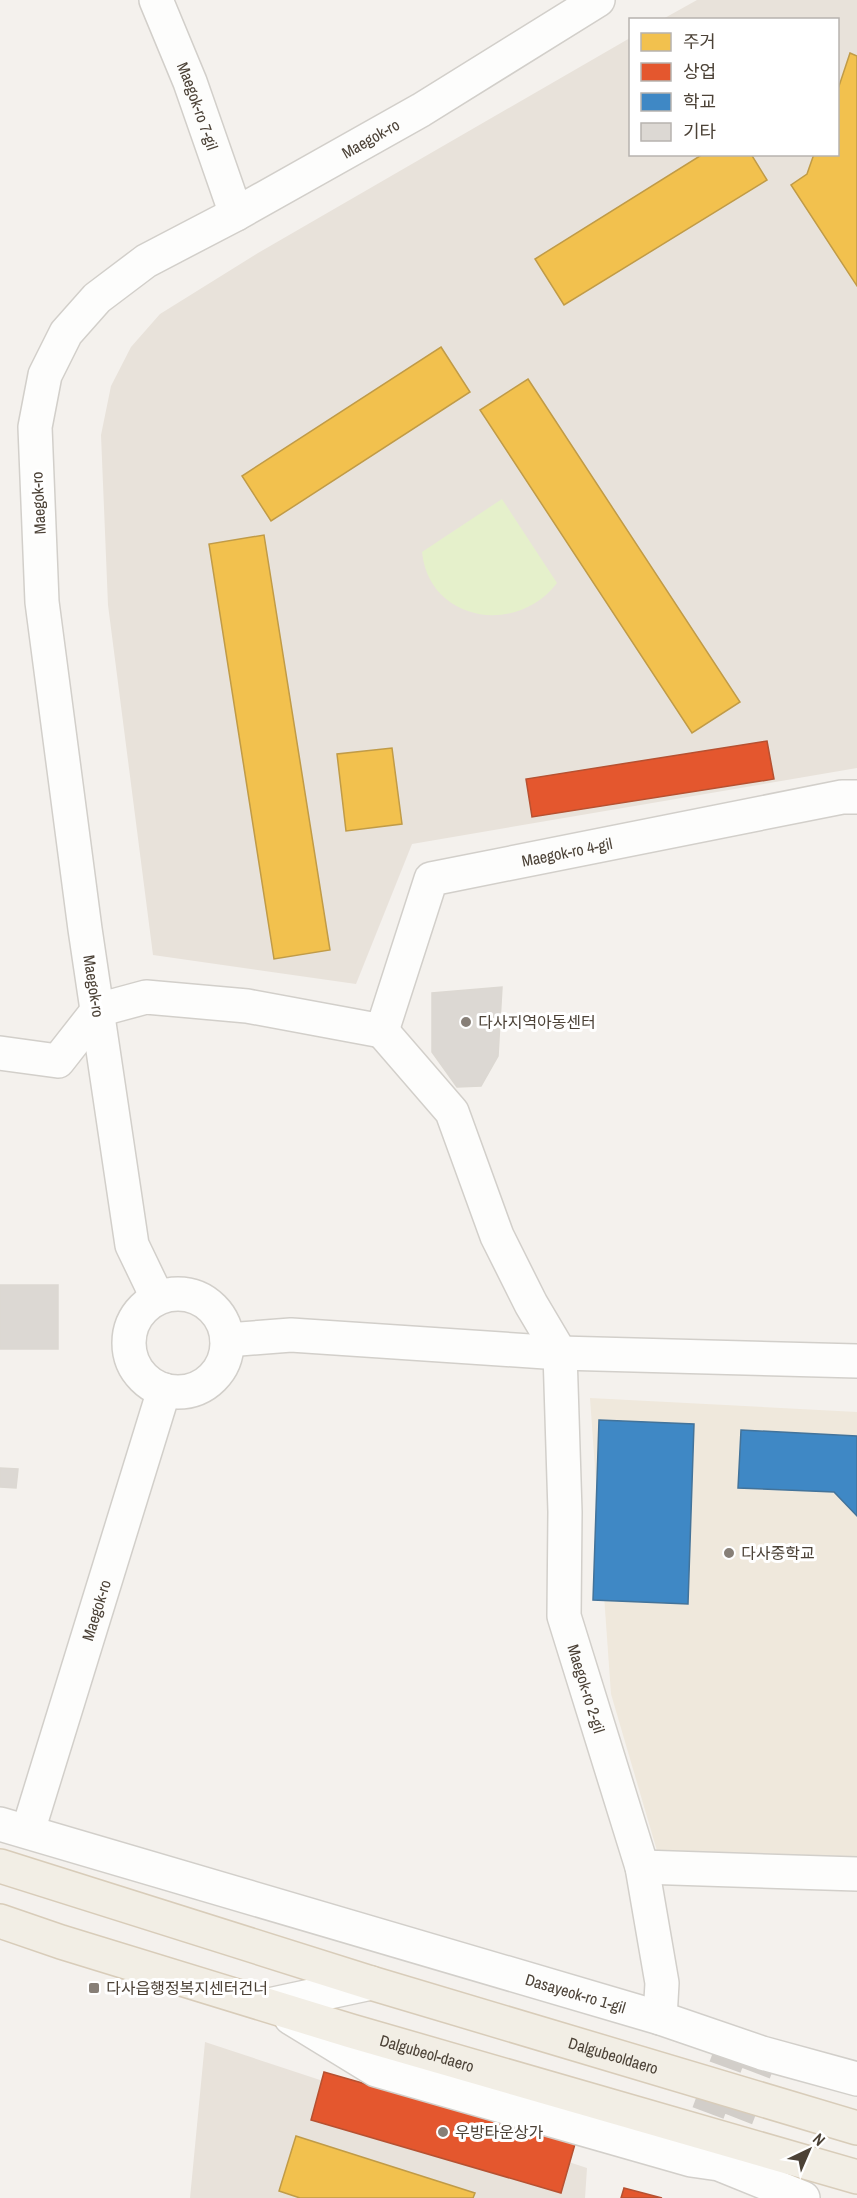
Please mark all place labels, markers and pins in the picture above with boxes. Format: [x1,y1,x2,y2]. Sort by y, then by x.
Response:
place label: 다사지역아동센터 [478,1011,596,1033]
marker: 다사지역아동센터 [459,1015,473,1029]
place label: 다사중학교 [741,1542,815,1564]
marker: 다사중학교 [722,1546,736,1560]
place label: 다사읍행정복지센터건너 [106,1977,268,1999]
marker: 다사읍행정복지센터건너 [87,1981,101,1995]
place label: 우방타운상가 [455,2121,544,2143]
marker: 우방타운상가 [436,2125,450,2139]

